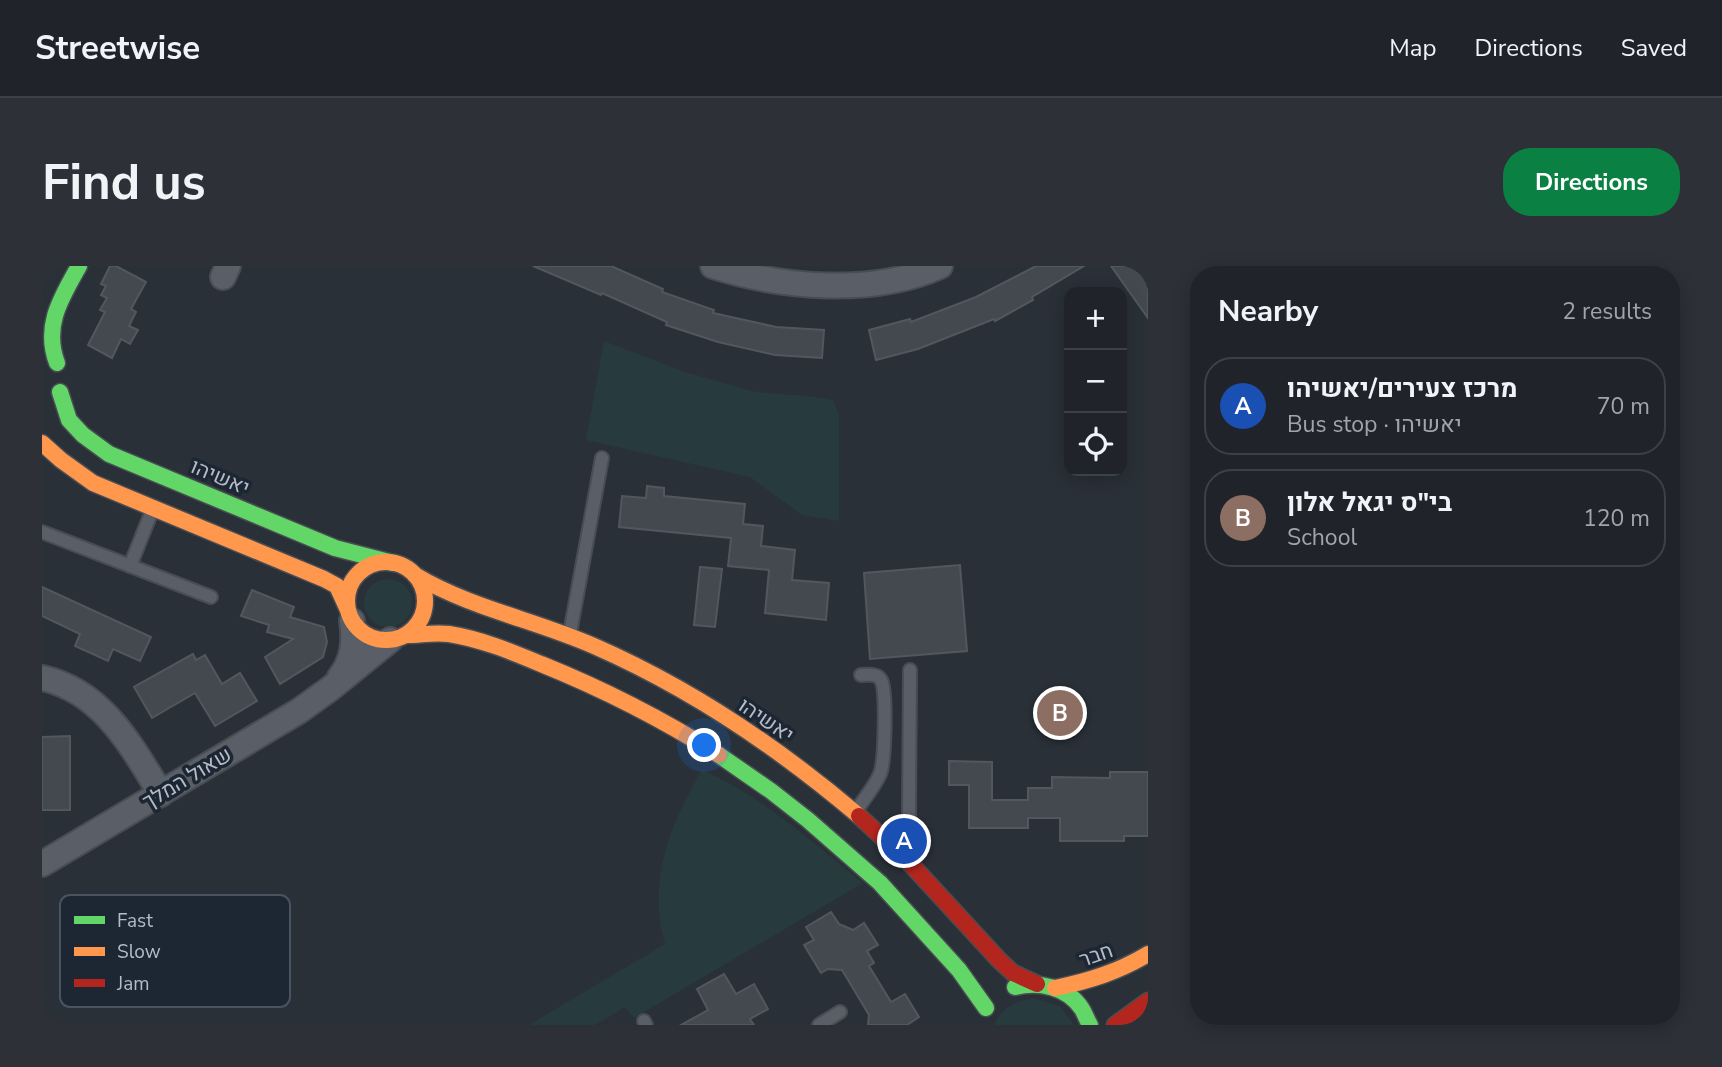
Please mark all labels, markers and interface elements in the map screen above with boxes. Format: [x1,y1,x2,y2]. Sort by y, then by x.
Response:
text: Streetwise [35,26,200,71]
text: Map [1389,32,1436,64]
text: Directions [1474,32,1583,64]
text: Saved [1621,32,1687,64]
button: Directions [1503,148,1680,216]
text: Find us [42,149,206,216]
map controls [1064,287,1127,476]
button: + [1064,287,1127,350]
text: Nearby [1218,291,1318,332]
text: 2 results [1562,296,1652,327]
button: − [1064,350,1127,413]
text: מרכז צעירים/יאשיהו [1287,371,1517,406]
text: A [1234,391,1252,422]
text: 70 m [1597,391,1650,422]
text: Bus stop · יאשיהו [1287,409,1462,440]
button: locate [1064,413,1127,476]
street label: יאשיהו [186,452,254,502]
text: בי"ס יגאל אלון [1287,485,1452,520]
text: B [1235,503,1251,534]
text: 120 m [1583,503,1650,534]
text: School [1287,522,1357,553]
pin: B [1037,687,1083,739]
street label: יאשיהו [733,691,799,749]
your location [687,728,721,762]
street label: שאול המלך [137,740,237,816]
pin: A [881,815,927,867]
legend [60,895,290,1007]
text: Fast [117,908,153,934]
street label: חבר [1075,936,1117,974]
text: Slow [117,939,161,965]
text: Jam [116,971,150,997]

